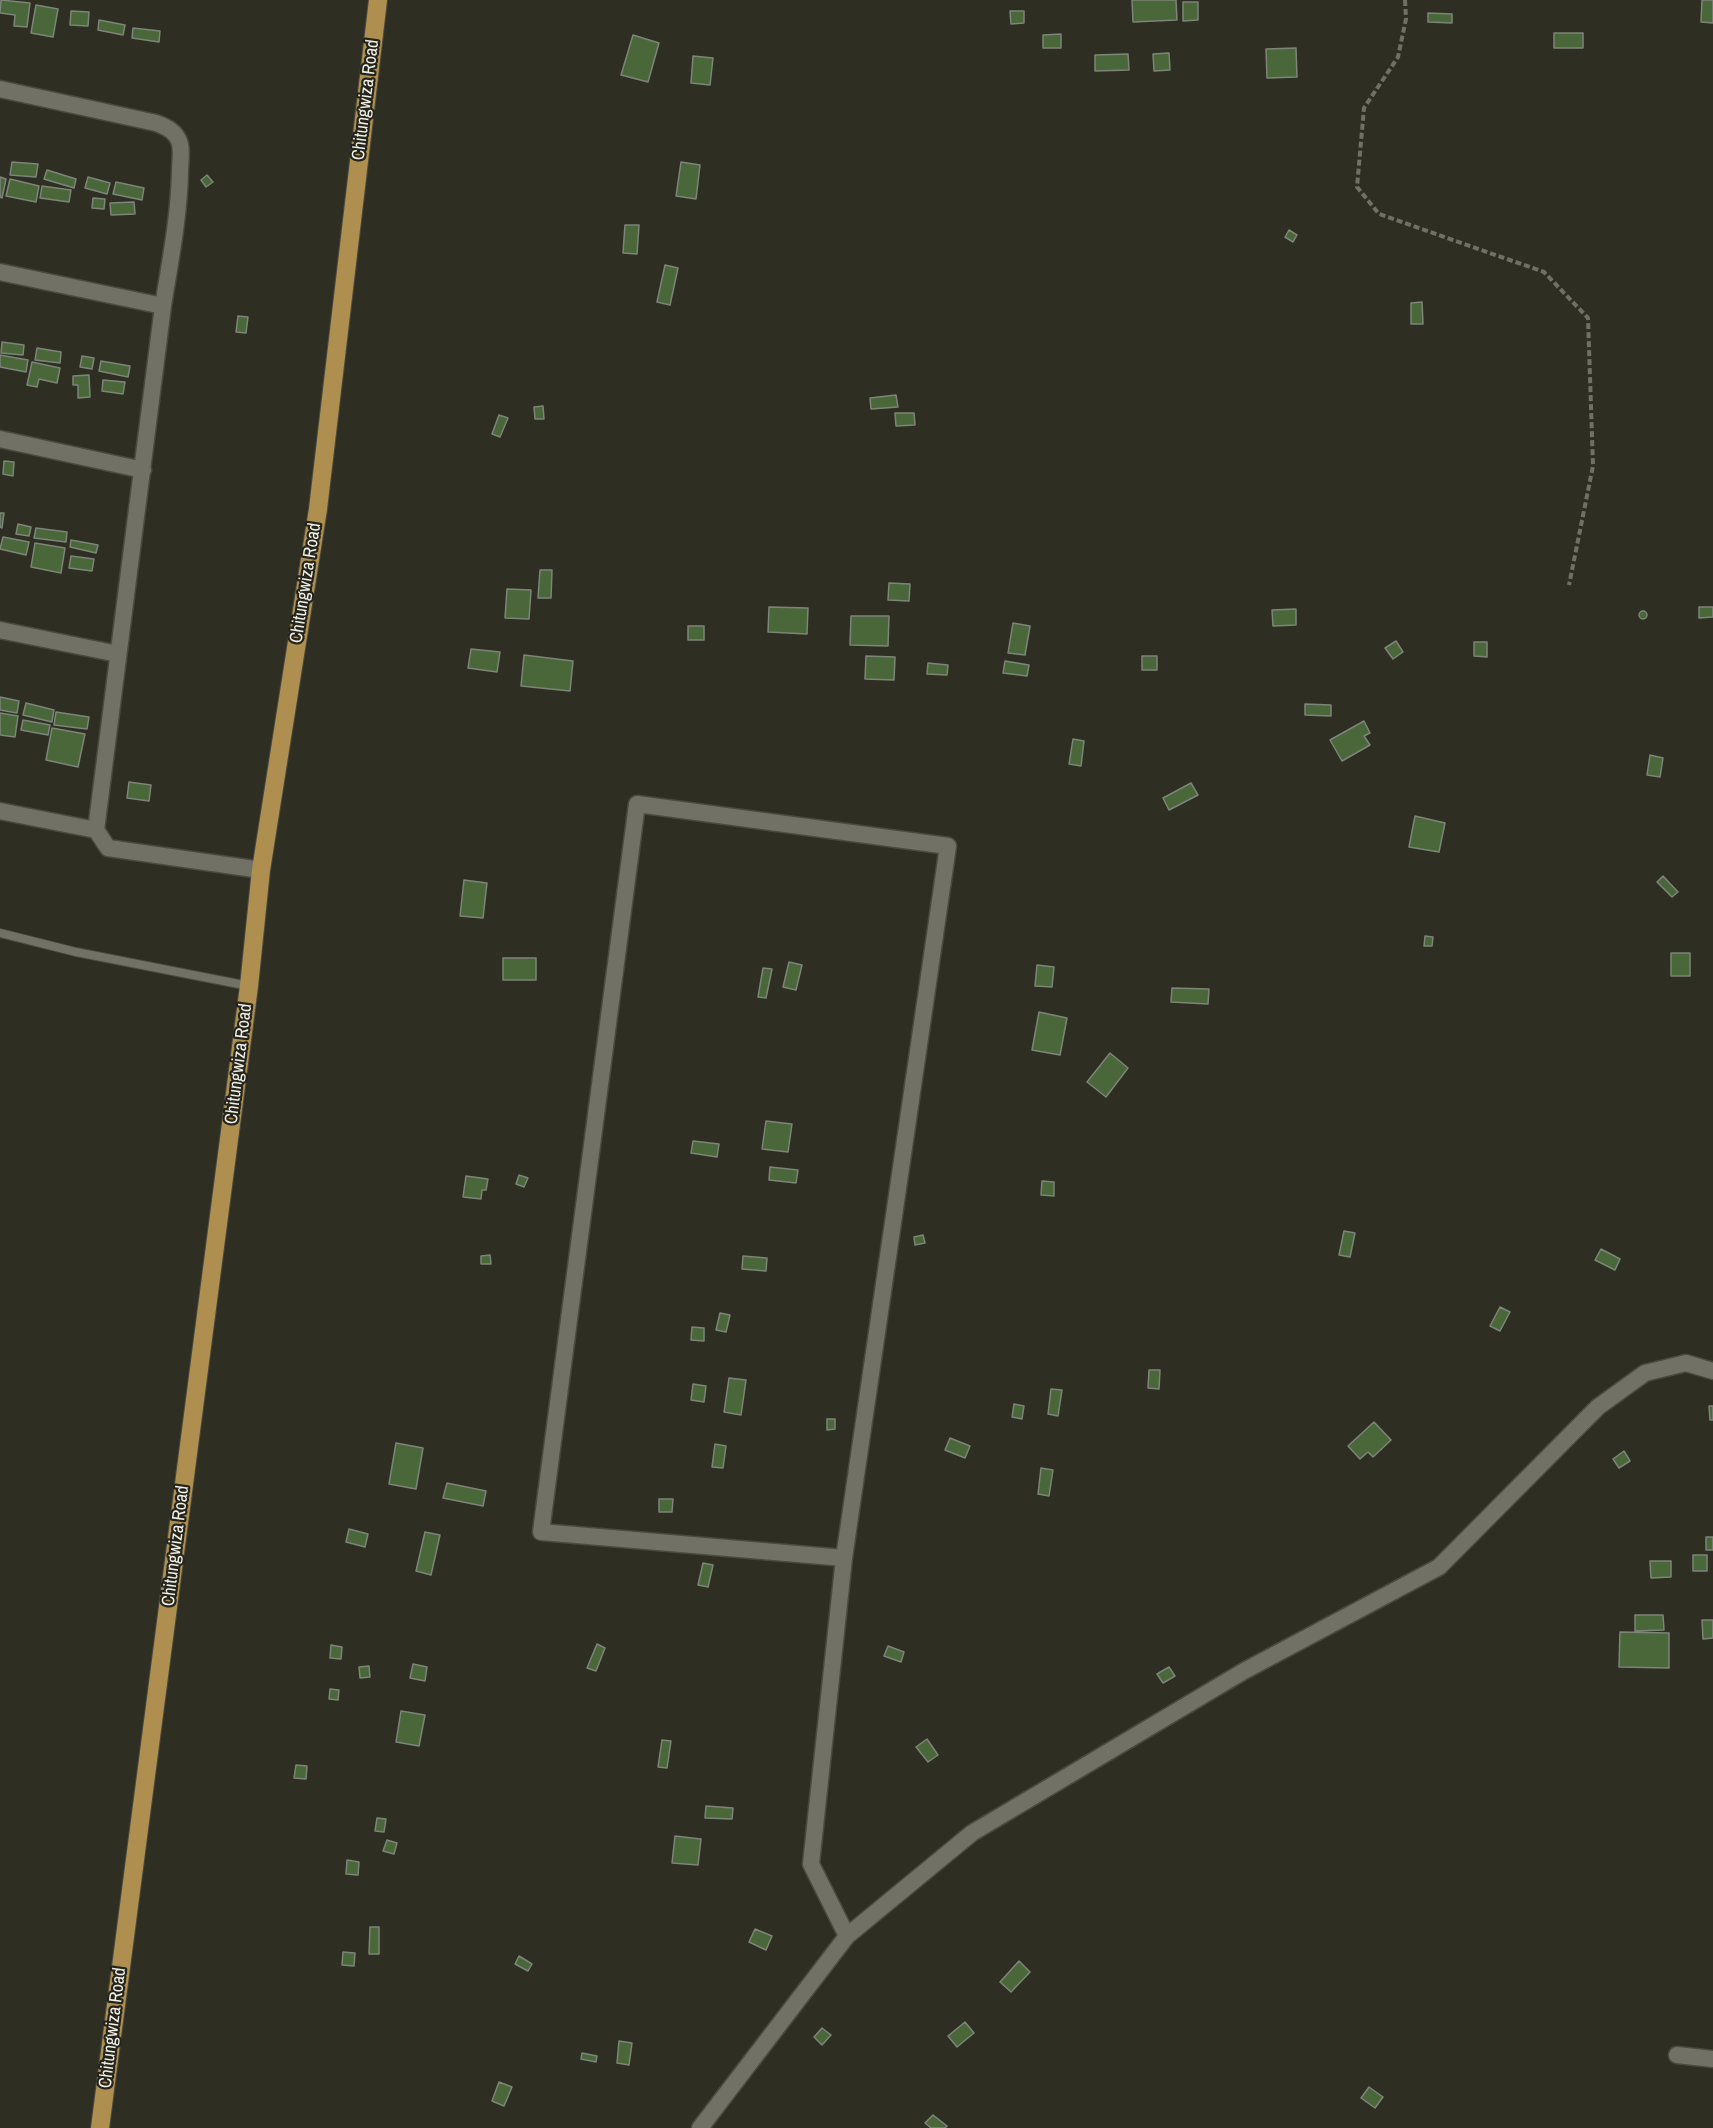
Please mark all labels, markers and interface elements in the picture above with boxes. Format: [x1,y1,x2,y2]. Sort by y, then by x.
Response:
street label: Chitungwiza Road [348,38,384,162]
street label: Chitungwiza Road [286,521,326,645]
street label: Chitungwiza Road [221,1002,257,1126]
street label: Chitungwiza Road [158,1484,194,1608]
street label: Chitungwiza Road [95,1966,131,2090]

